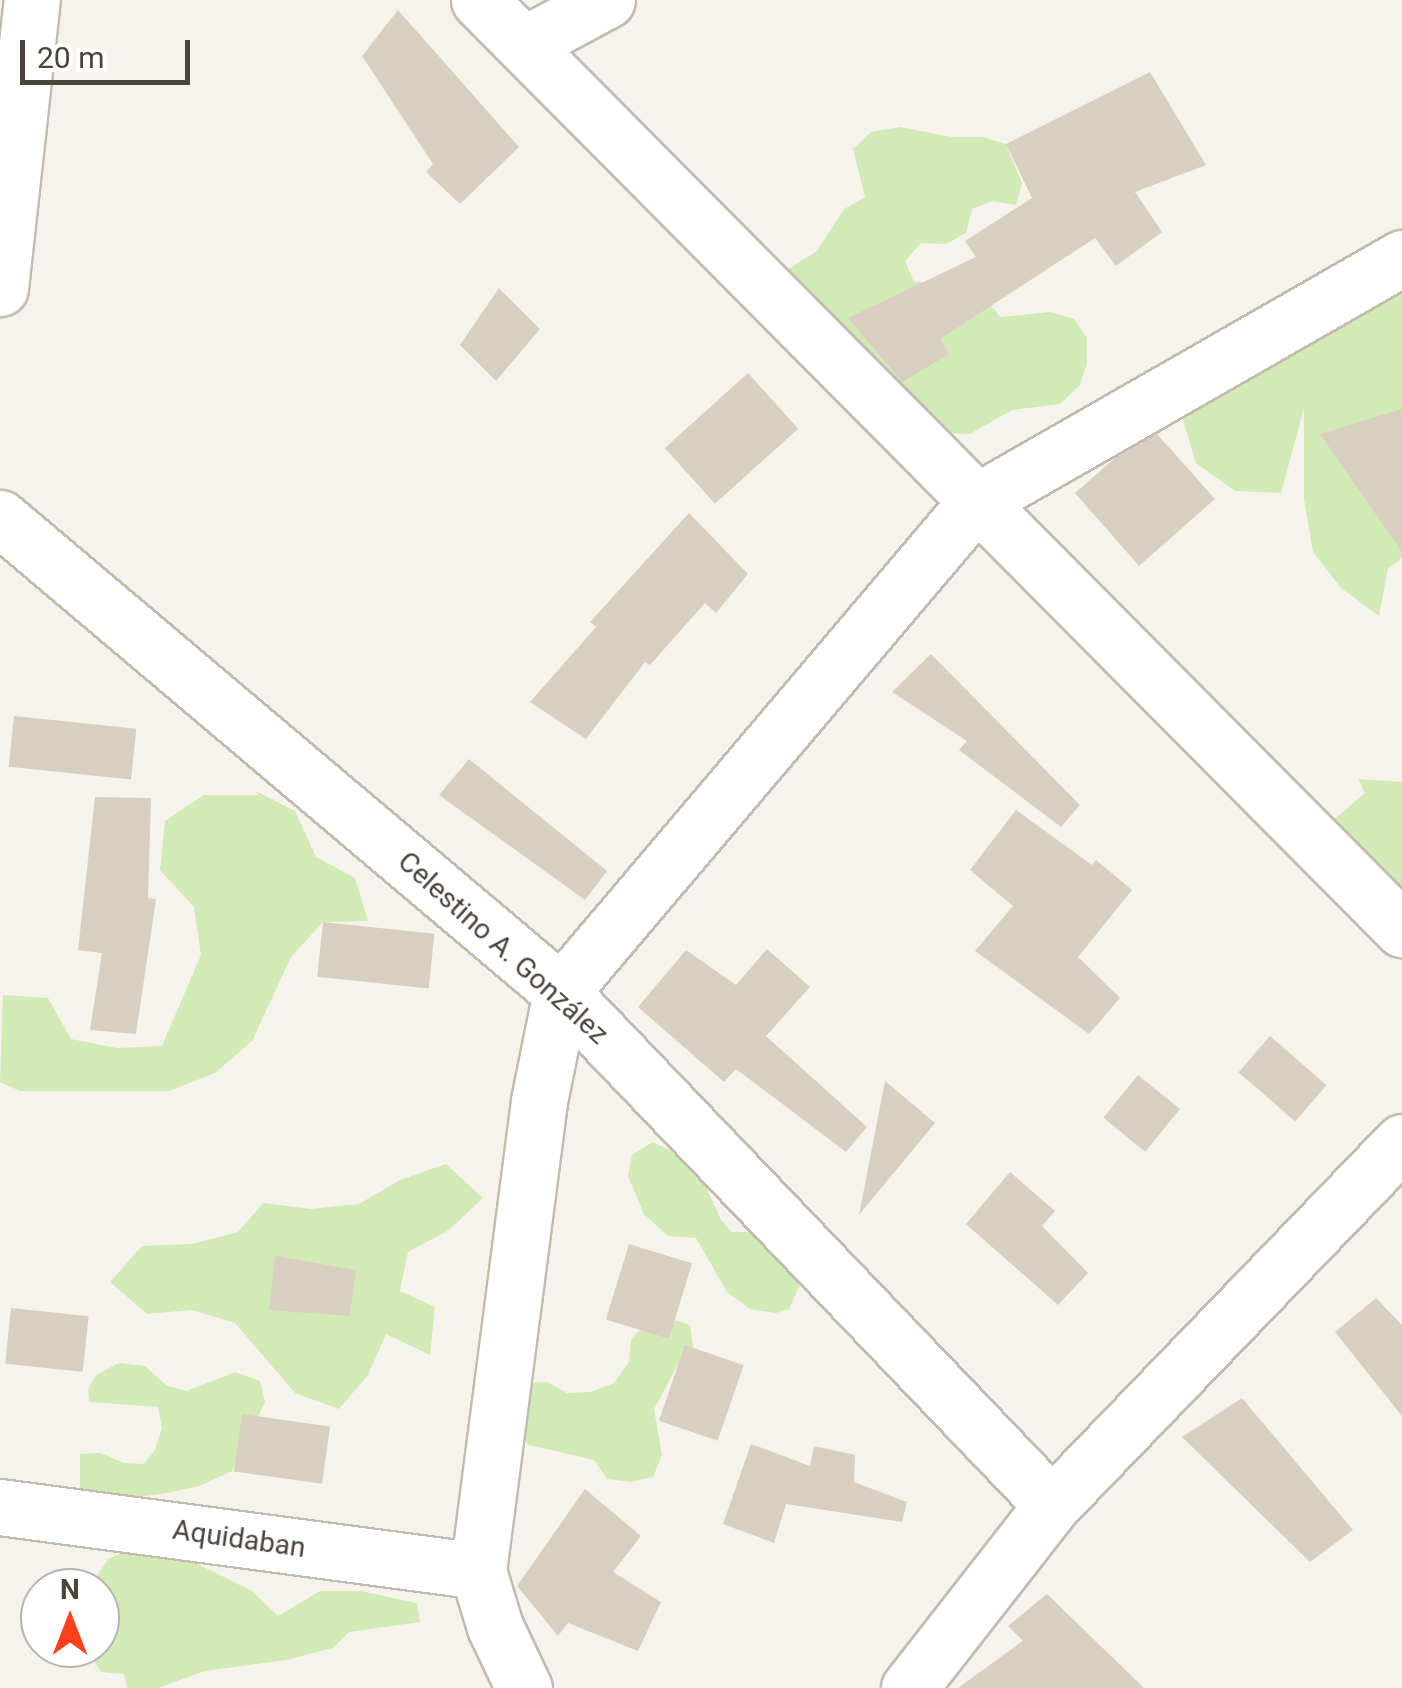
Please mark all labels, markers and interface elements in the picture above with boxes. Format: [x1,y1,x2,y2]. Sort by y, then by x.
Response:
scale bar [25,20,195,82]
text: 20 m [37,40,104,75]
street label: Celestino A. González [391,845,615,1051]
street label: Aquidaban [170,1513,308,1565]
north arrow [20,1568,120,1668]
text: N [60,1573,80,1606]

